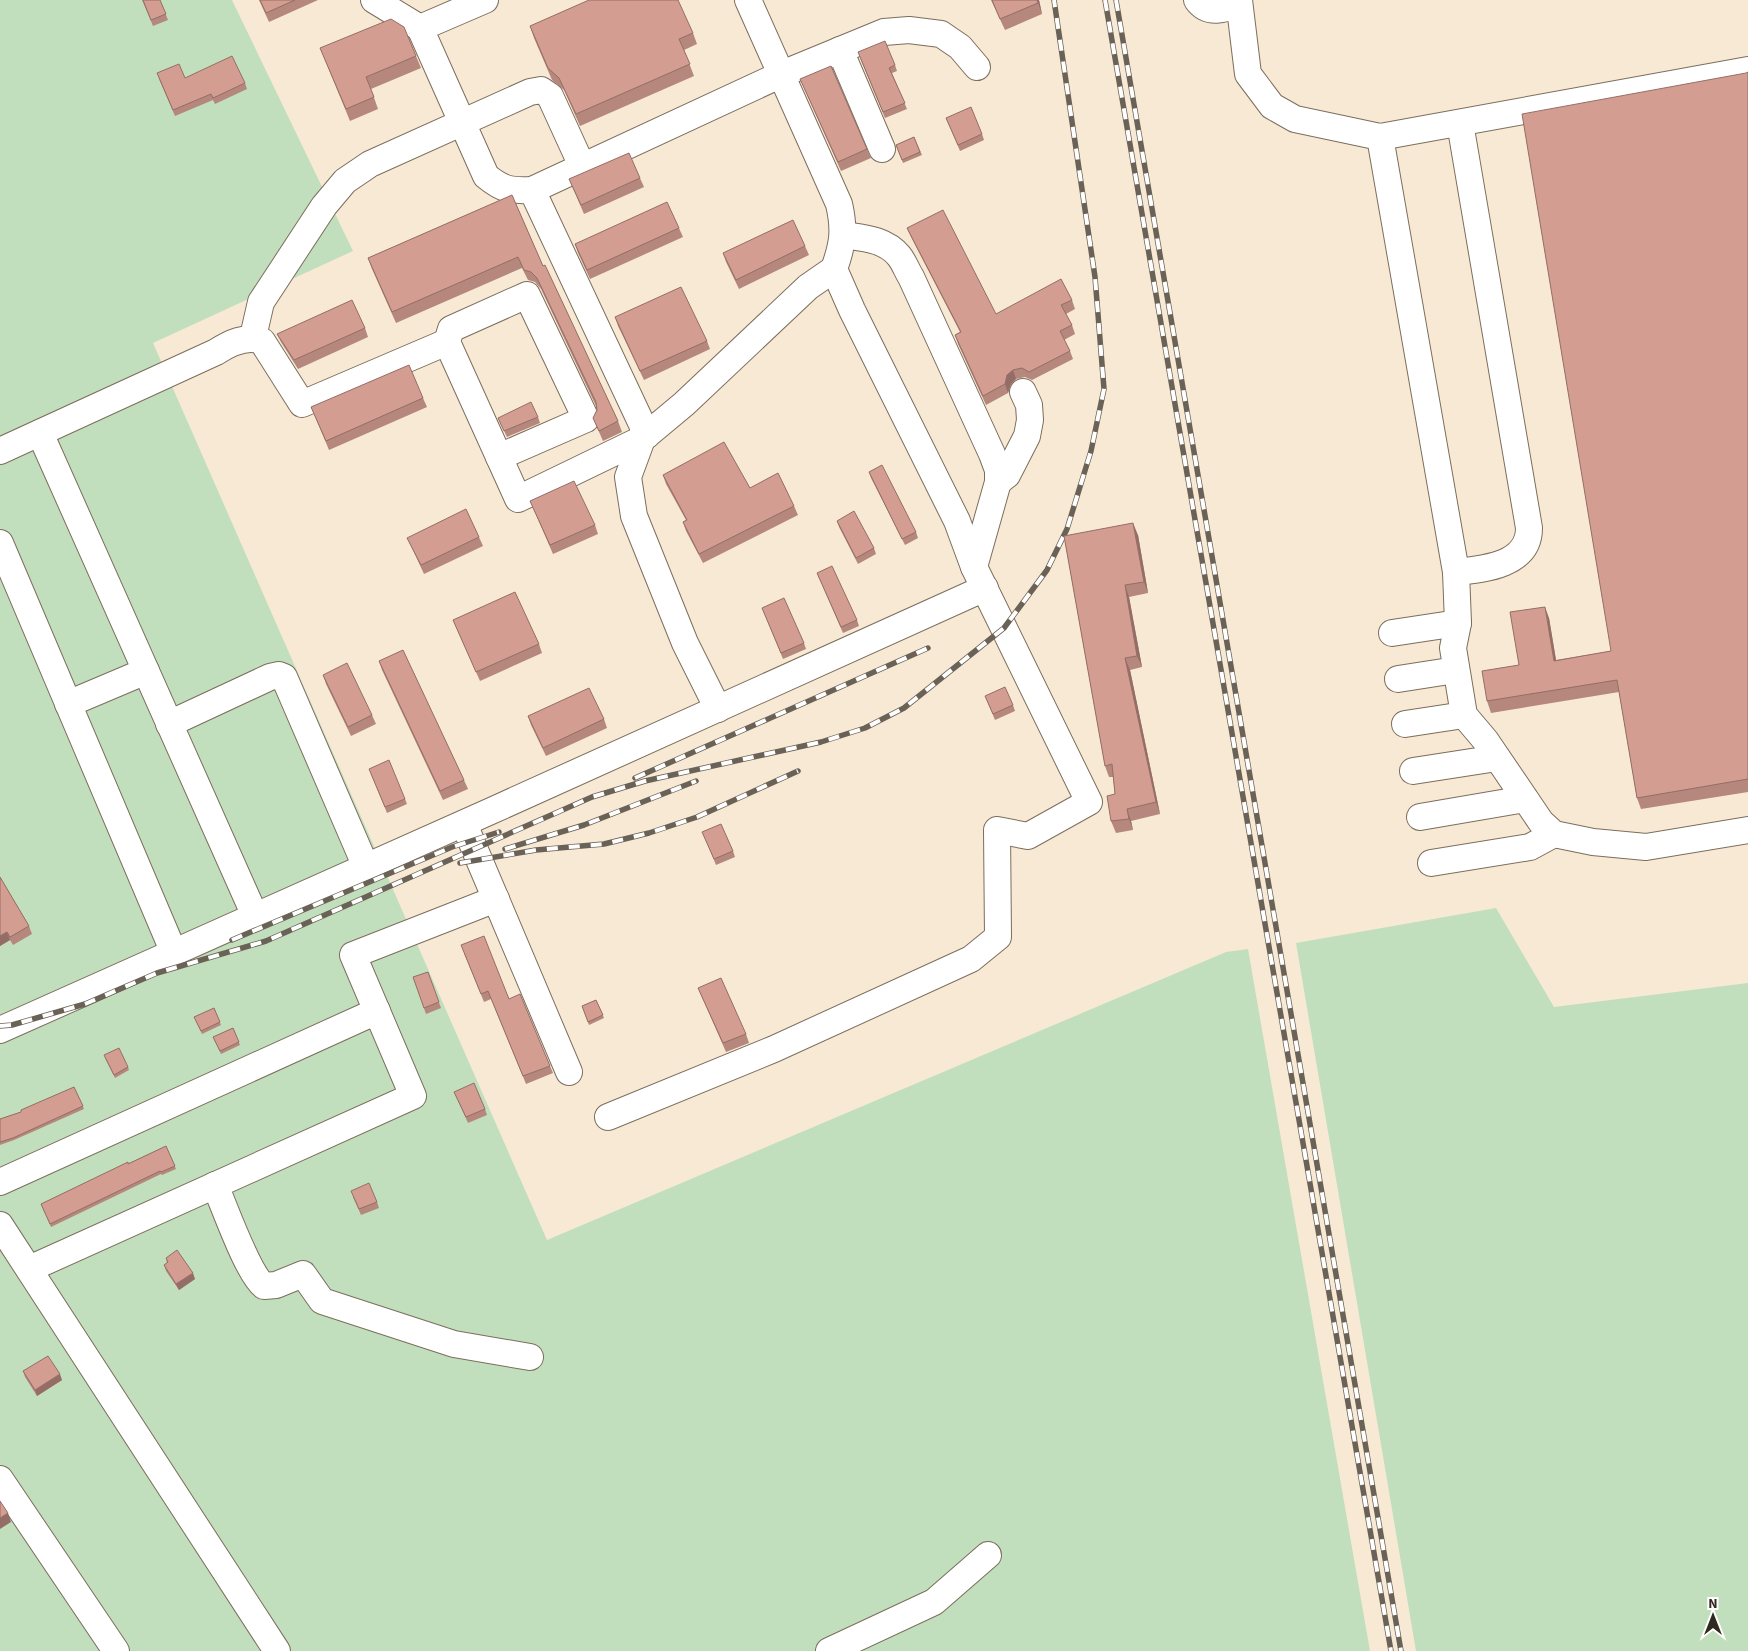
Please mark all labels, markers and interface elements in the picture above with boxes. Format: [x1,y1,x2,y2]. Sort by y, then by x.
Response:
north arrow [1688,1591,1738,1641]
text: N [1708,1594,1718,1614]

